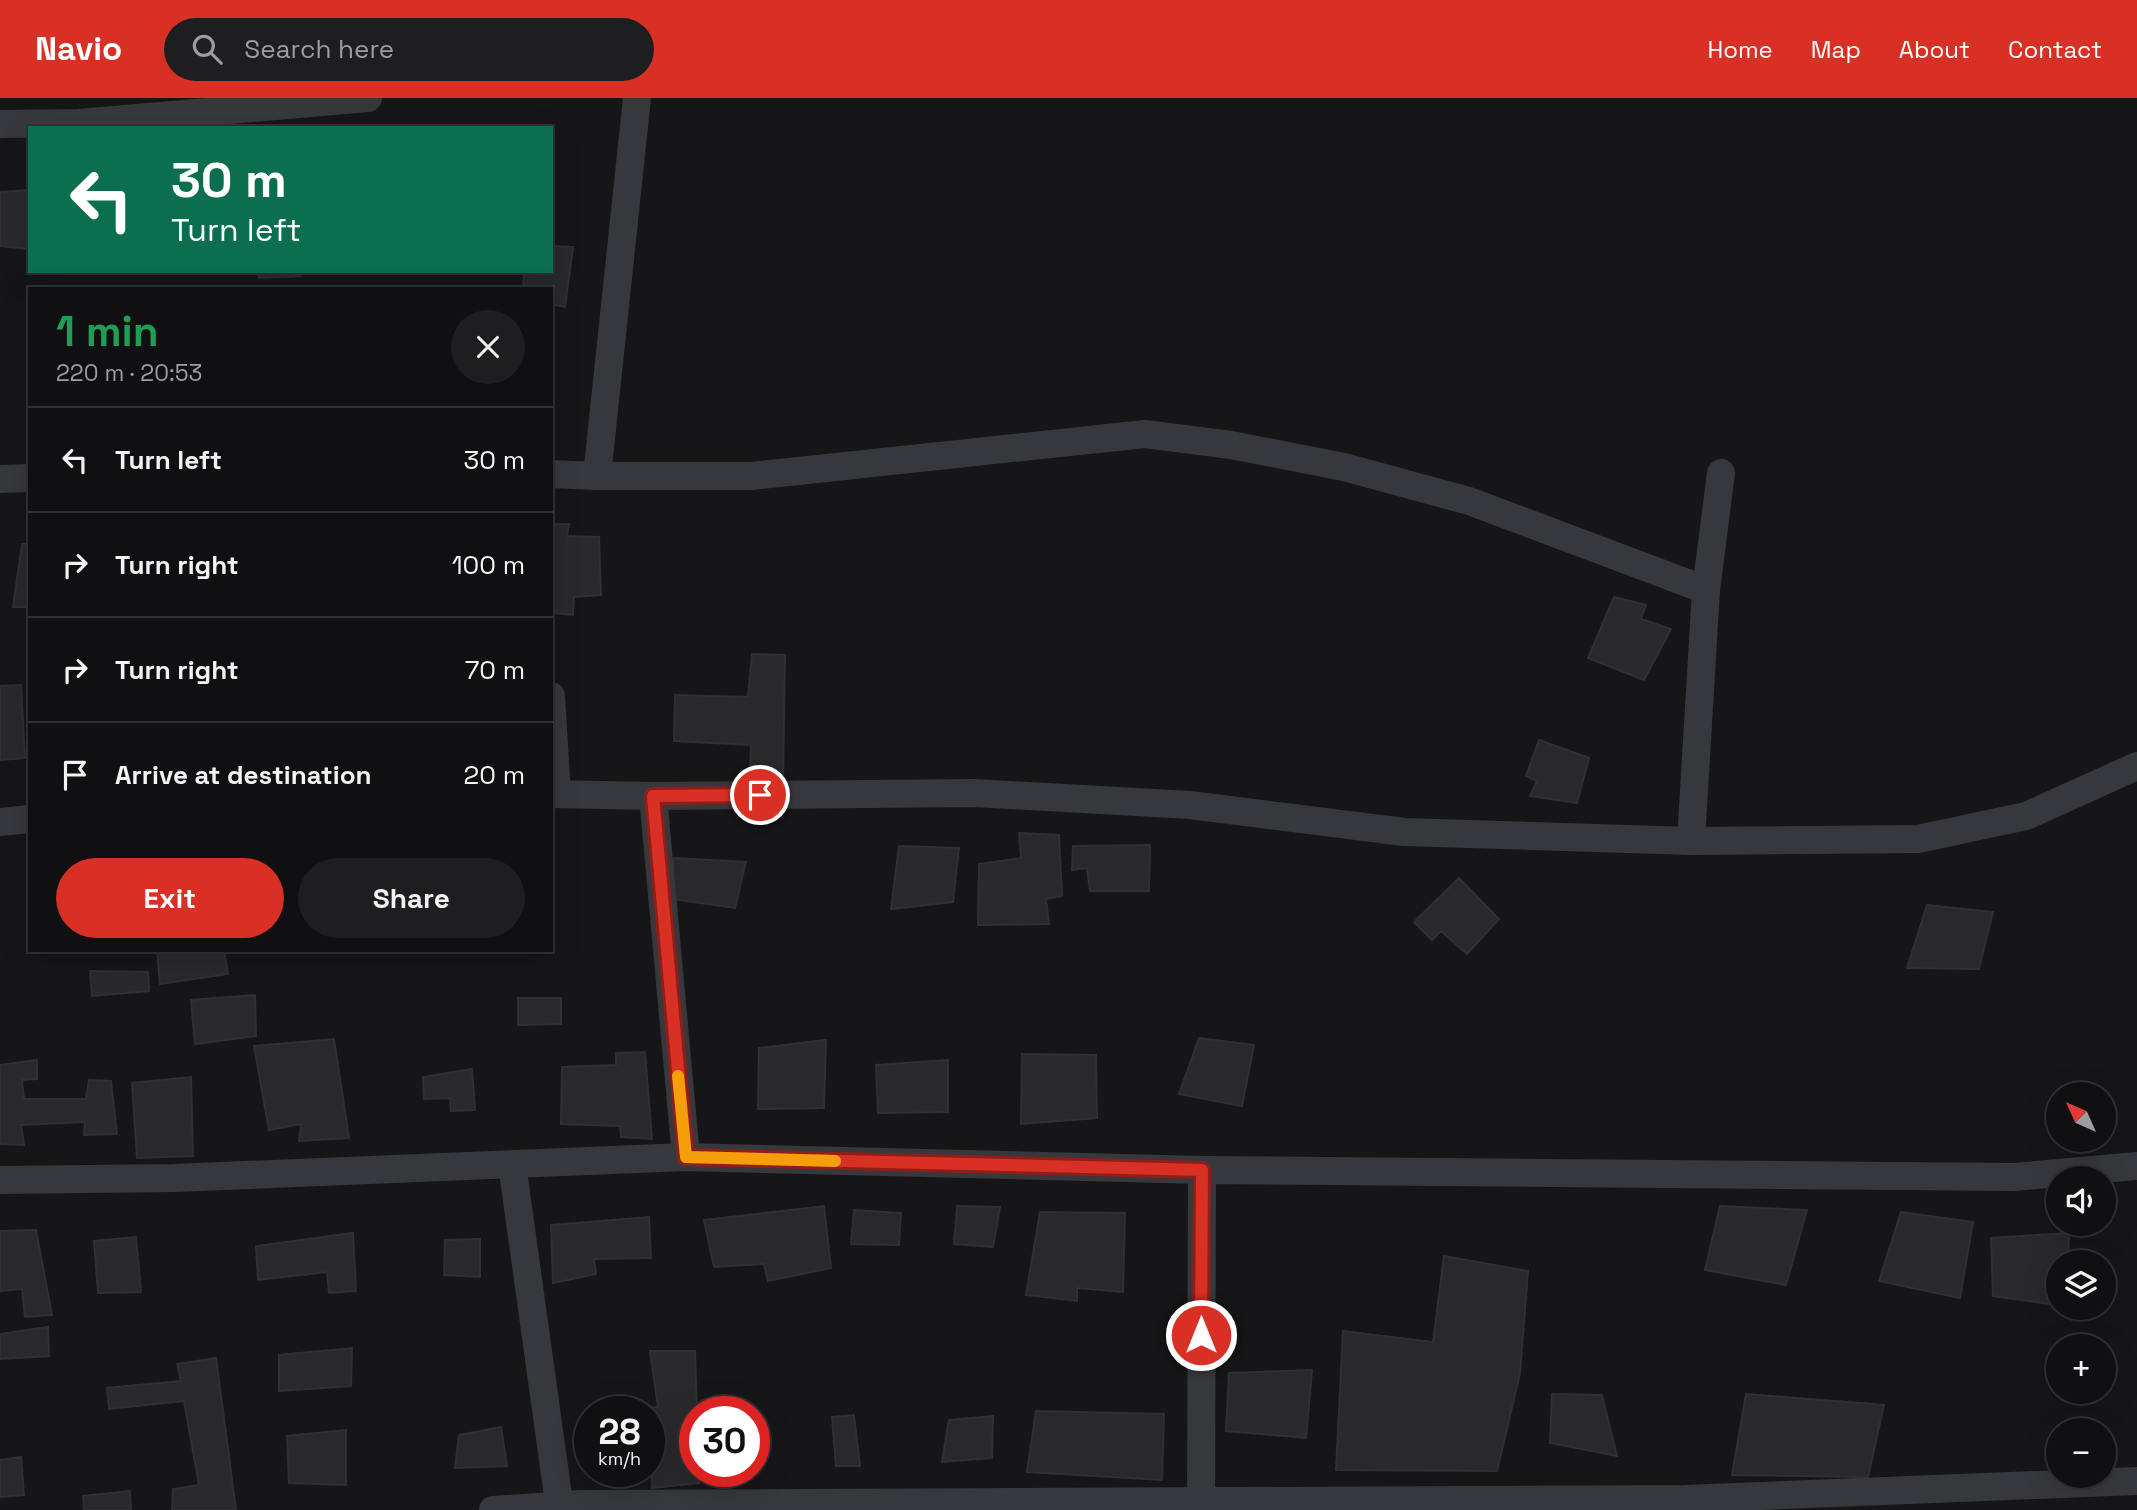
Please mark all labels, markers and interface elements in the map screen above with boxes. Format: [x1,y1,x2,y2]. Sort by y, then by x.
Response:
search box [164,18,654,81]
text: Navio [35,28,122,70]
icon: search [188,30,226,68]
text: Search here [244,32,394,66]
text: Home [1707,34,1773,65]
text: Map [1811,34,1861,65]
text: About [1899,34,1970,65]
text: Contact [2008,34,2102,65]
text: 30 m [171,149,287,211]
icon: left [56,154,147,245]
text: Turn left [171,210,301,250]
text: 1 min [56,305,159,358]
button: close [451,310,525,384]
text: 220 m · 20:53 [56,358,202,388]
icon: left [56,441,94,479]
text: Turn left [115,443,222,477]
text: 30 m [464,443,525,477]
icon: right [56,546,94,584]
text: Turn right [115,548,239,582]
text: 100 m [452,548,525,582]
icon: right [56,651,94,689]
text: Turn right [115,653,239,687]
text: 70 m [465,653,525,687]
icon: arrive [56,756,94,794]
text: Arrive at destination [115,758,372,792]
text: 20 m [464,758,525,792]
pin [730,765,790,825]
icon: arrive [741,776,779,814]
button: Exit [56,858,284,938]
button: Share [298,858,525,938]
north arrow [2046,1082,2116,1152]
map controls [2046,1082,2116,1488]
button: sound [2046,1166,2116,1236]
button: layers [2046,1250,2116,1320]
position arrow [1164,1298,1238,1372]
button: + [2046,1334,2116,1404]
speed limit sign: 30 [679,1396,770,1487]
text: 28 [599,1410,640,1454]
button: − [2046,1418,2116,1488]
text: km/h [598,1447,641,1470]

